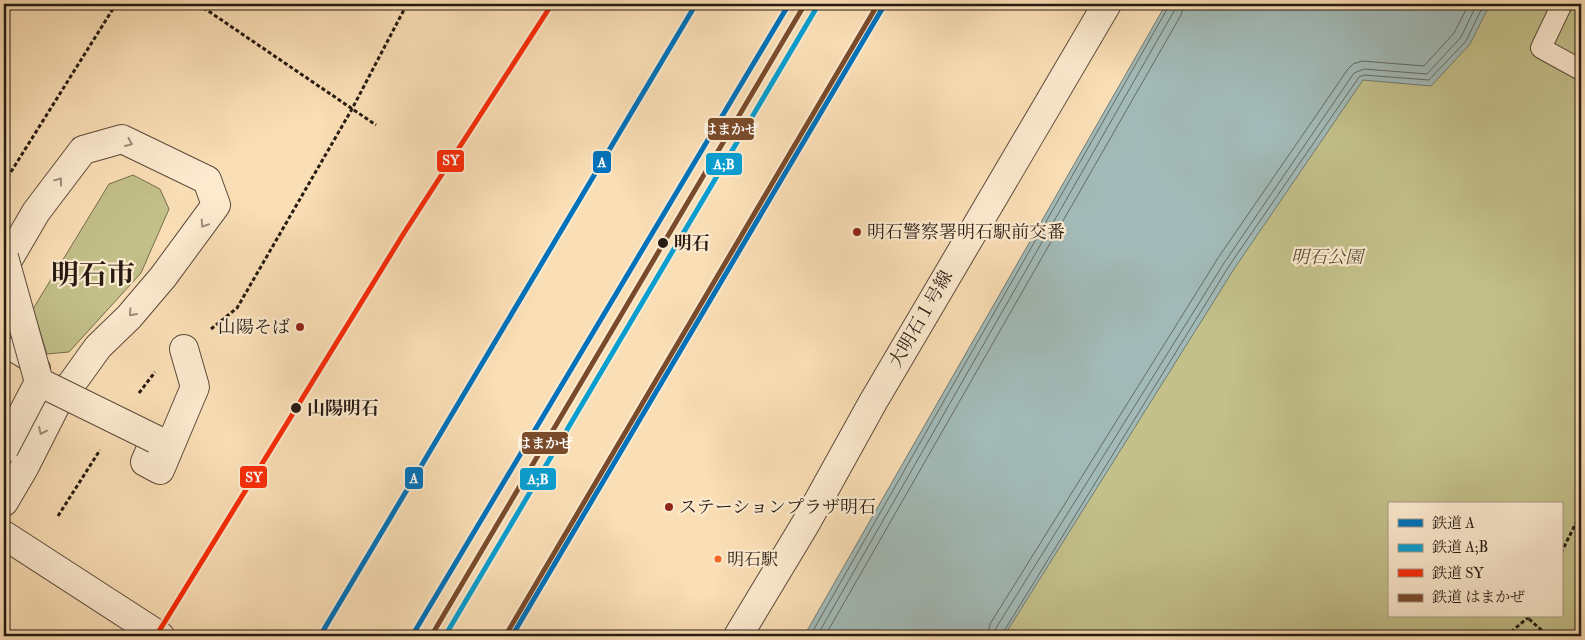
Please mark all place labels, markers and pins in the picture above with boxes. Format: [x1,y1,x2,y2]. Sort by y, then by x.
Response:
place label: 明石警察署明石駅前交番 [867,221,1065,244]
marker: 明石警察署明石駅前交番 [851,226,863,238]
place label: 明石 [674,232,710,255]
marker: 明石 [656,236,670,250]
place label: 山陽そば [218,316,290,339]
marker: 山陽そば [294,321,306,333]
place label: 山陽明石 [307,397,379,420]
marker: 山陽明石 [289,401,303,415]
place label: ステーションプラザ明石 [679,496,876,519]
marker: ステーションプラザ明石 [663,501,675,513]
place label: 明石駅 [727,549,778,570]
marker: 明石駅 [713,554,723,564]

